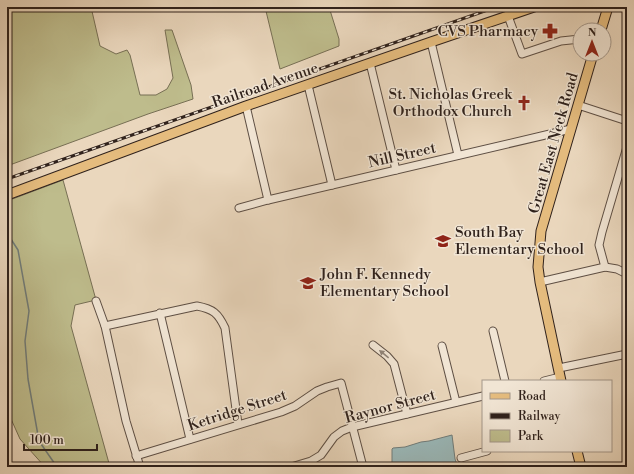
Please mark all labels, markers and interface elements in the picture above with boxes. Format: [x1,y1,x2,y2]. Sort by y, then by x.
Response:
place label: CVS Pharmacy [437,22,539,41]
pharmacy icon: CVS Pharmacy [541,22,559,40]
north arrow [572,22,612,62]
text: N [588,26,597,40]
street label: Railroad Avenue [210,58,321,113]
street label: Great East Neck Road [524,70,583,216]
place label: St. Nicholas Greek Orthodox Church [389,85,513,121]
church icon: St. Nicholas Greek Orthodox Church [515,94,533,112]
street label: Nill Street [366,138,438,172]
place label: South Bay Elementary School [455,223,584,259]
school or university icon: South Bay Elementary School [434,232,452,250]
place label: John F. Kennedy Elementary School [319,265,449,301]
school or university icon: John F. Kennedy Elementary School [299,274,317,292]
one-way arrow [379,350,389,358]
legend [482,380,612,452]
street label: Ketridge Street [185,385,290,435]
street label: Raynor Street [343,385,438,428]
text: Road [518,389,546,404]
text: Railway [518,409,560,424]
scale bar [24,426,97,452]
text: Park [518,429,544,444]
text: 100 m [30,433,64,448]

